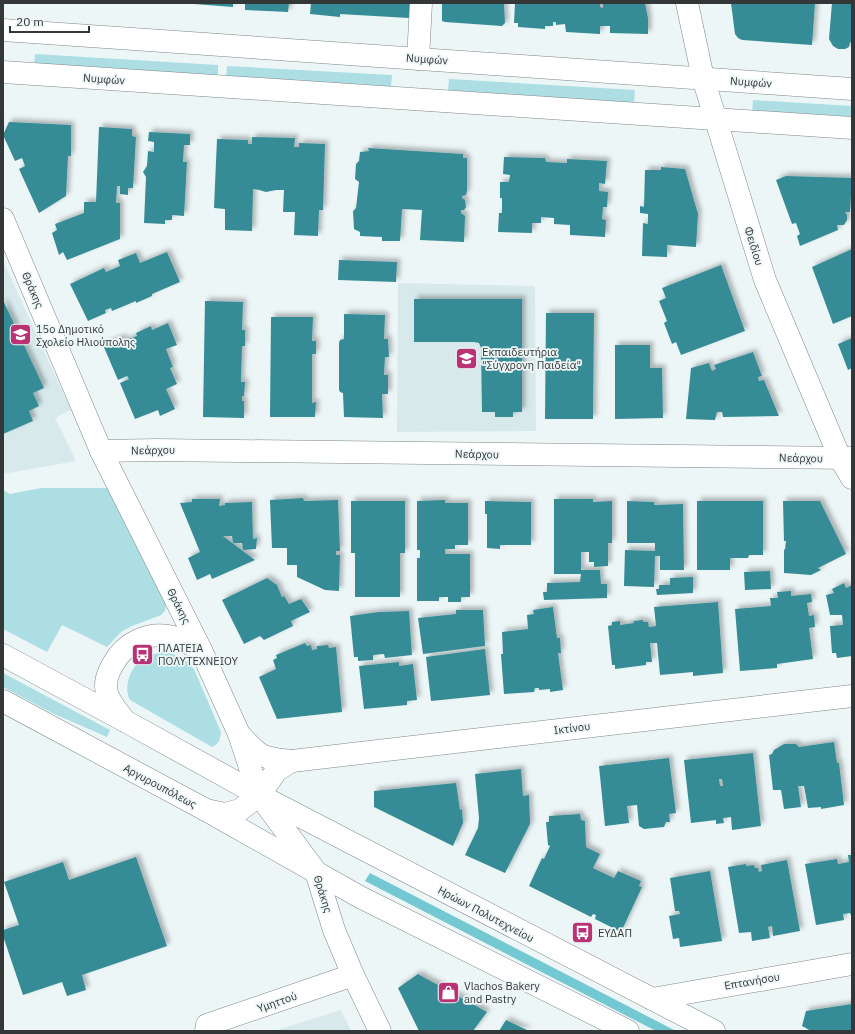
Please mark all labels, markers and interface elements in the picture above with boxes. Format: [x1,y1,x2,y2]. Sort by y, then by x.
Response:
scale bar [10,8,89,34]
text: 20 m [16,14,44,29]
street label: Νυμφών [406,51,449,67]
street label: Νυμφών [83,71,126,87]
street label: Νυμφών [730,74,773,90]
street label: Φειδίου [741,225,767,267]
street label: Θράκης [19,270,47,310]
school or university icon: 15ο Δημοτικό Σχολείο Ηλιούπολης [7,322,33,348]
place label: 15ο Δημοτικό Σχολείο Ηλιούπολης [36,322,135,349]
school or university icon: Εκπαιδευτήρια "Σύγχρονη Παιδεία" [454,345,480,371]
place label: Εκπαιδευτήρια "Σύγχρονη Παιδεία" [482,345,581,372]
street label: Νεάρχου [131,443,175,457]
street label: Νεάρχου [455,447,499,461]
street label: Νεάρχου [779,451,823,465]
street label: Θράκης [164,586,194,626]
bus stop icon: ΠΛΑΤΕΙΑ ΠΟΛΥΤΕΧΝΕΙΟΥ [130,641,156,667]
place label: ΠΛΑΤΕΙΑ ΠΟΛΥΤΕΧΝΕΙΟΥ [158,641,239,668]
street label: Ικτίνου [553,719,591,737]
street label: Αργυρουπόλεως [121,761,199,811]
street label: Θράκης [311,874,335,914]
street label: Ηρώων Πολυτεχνείου [436,883,536,945]
bus stop icon: ΕΥΔΑΠ [570,920,596,946]
place label: ΕΥΔΑΠ [598,926,632,940]
street label: Επτανήσου [723,969,781,993]
shop icon: Vlachos Bakery and Pastry [436,979,462,1005]
place label: Vlachos Bakery and Pastry [464,979,540,1006]
street label: Υμηττού [255,989,299,1015]

